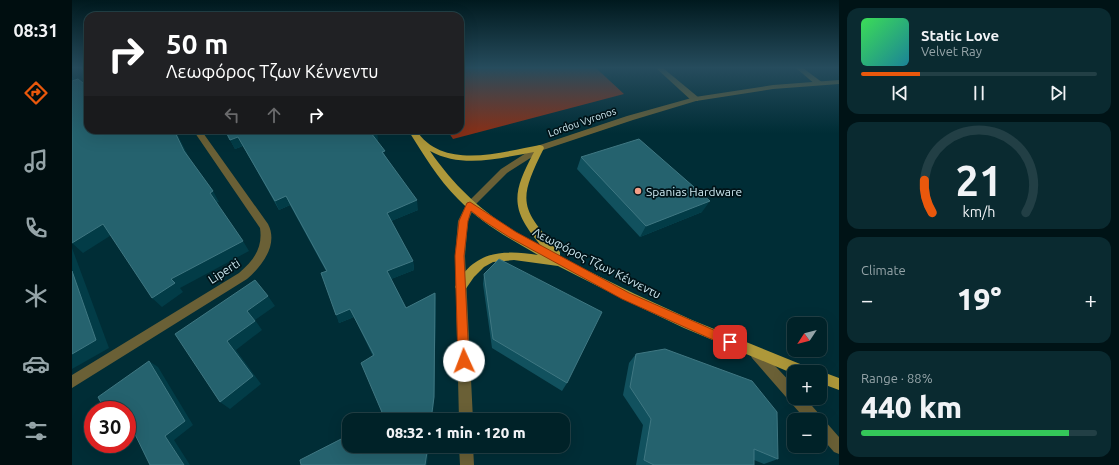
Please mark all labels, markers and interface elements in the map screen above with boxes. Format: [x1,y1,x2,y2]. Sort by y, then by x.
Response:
text: 08:31 [13,20,59,40]
text: Static Love [921,27,999,44]
icon: right [100,28,152,80]
text: 50 m [166,28,228,59]
text: Velvet Ray [921,44,982,58]
text: Λεωφόρος Τζων Κέννεντυ [166,61,379,81]
icon: directions [22,79,50,107]
icon: previous [889,82,911,104]
icon: pause [968,82,990,104]
icon: next [1047,82,1069,104]
icon: left [221,104,243,126]
icon: ahead [263,104,285,126]
icon: right [305,104,327,126]
street label: Lordou Vyronos [547,105,617,139]
icon: music [22,147,50,175]
text: 21 [956,157,1002,204]
place label: Spanias Hardware [646,185,742,198]
marker: Spanias Hardware [633,186,643,196]
text: km/h [963,204,995,220]
icon: phone [22,214,50,242]
street label: Λεωφόρος Τζων Κέννεντυ [530,225,663,302]
street label: Liperti [206,256,242,286]
text: Climate [861,263,906,277]
icon: climate [22,282,50,310]
text: 19° [957,282,1001,316]
text: − [861,287,873,312]
text: + [1085,287,1097,312]
north arrow [787,317,827,357]
map controls [787,317,827,453]
pin [713,325,747,359]
icon: arrive [719,331,741,353]
position arrow [443,340,485,382]
icon: car [22,350,50,378]
button: + [787,365,827,405]
text: Range · 88% [861,371,933,385]
text: 440 km [861,390,962,424]
speed limit sign: 30 [84,401,136,453]
button: − [787,413,827,453]
icon: filters [22,417,50,445]
text: 08:32 · 1 min · 120 m [386,424,526,441]

